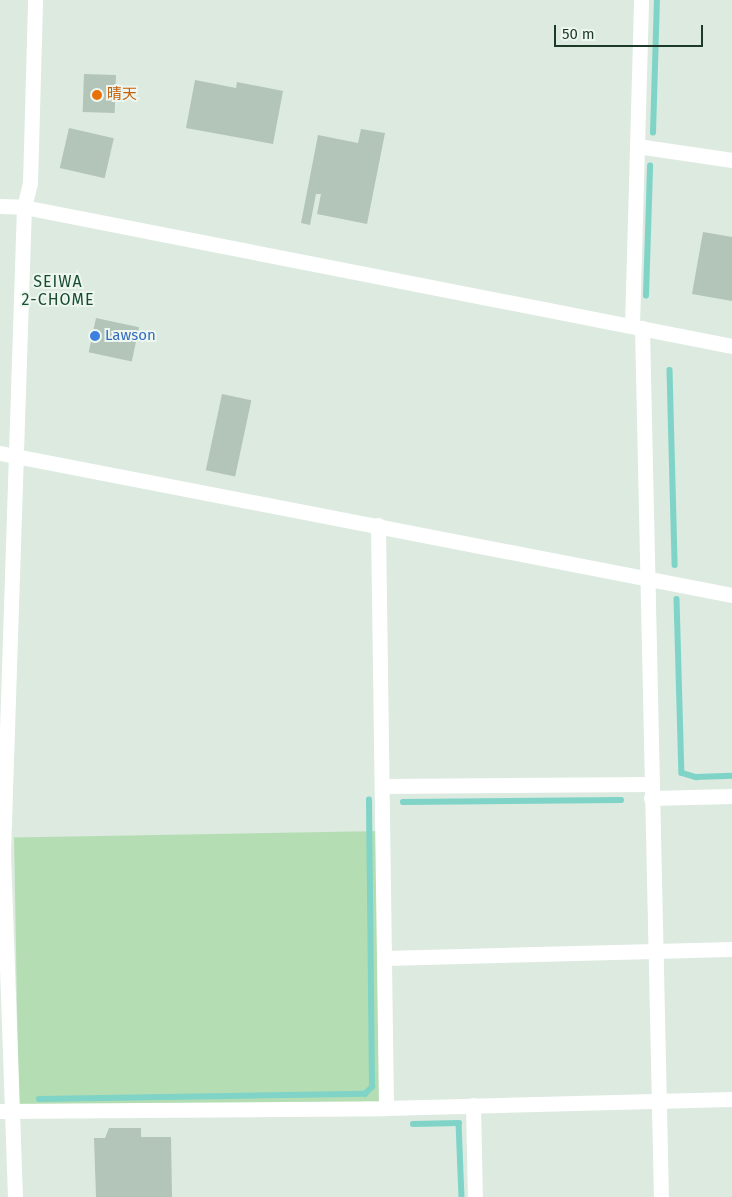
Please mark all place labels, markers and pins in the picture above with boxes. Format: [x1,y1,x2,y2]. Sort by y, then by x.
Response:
place label: 晴天 [107,86,137,104]
marker: 晴天 [91,89,103,101]
place label: Lawson [105,327,156,345]
marker: Lawson [89,330,101,342]

